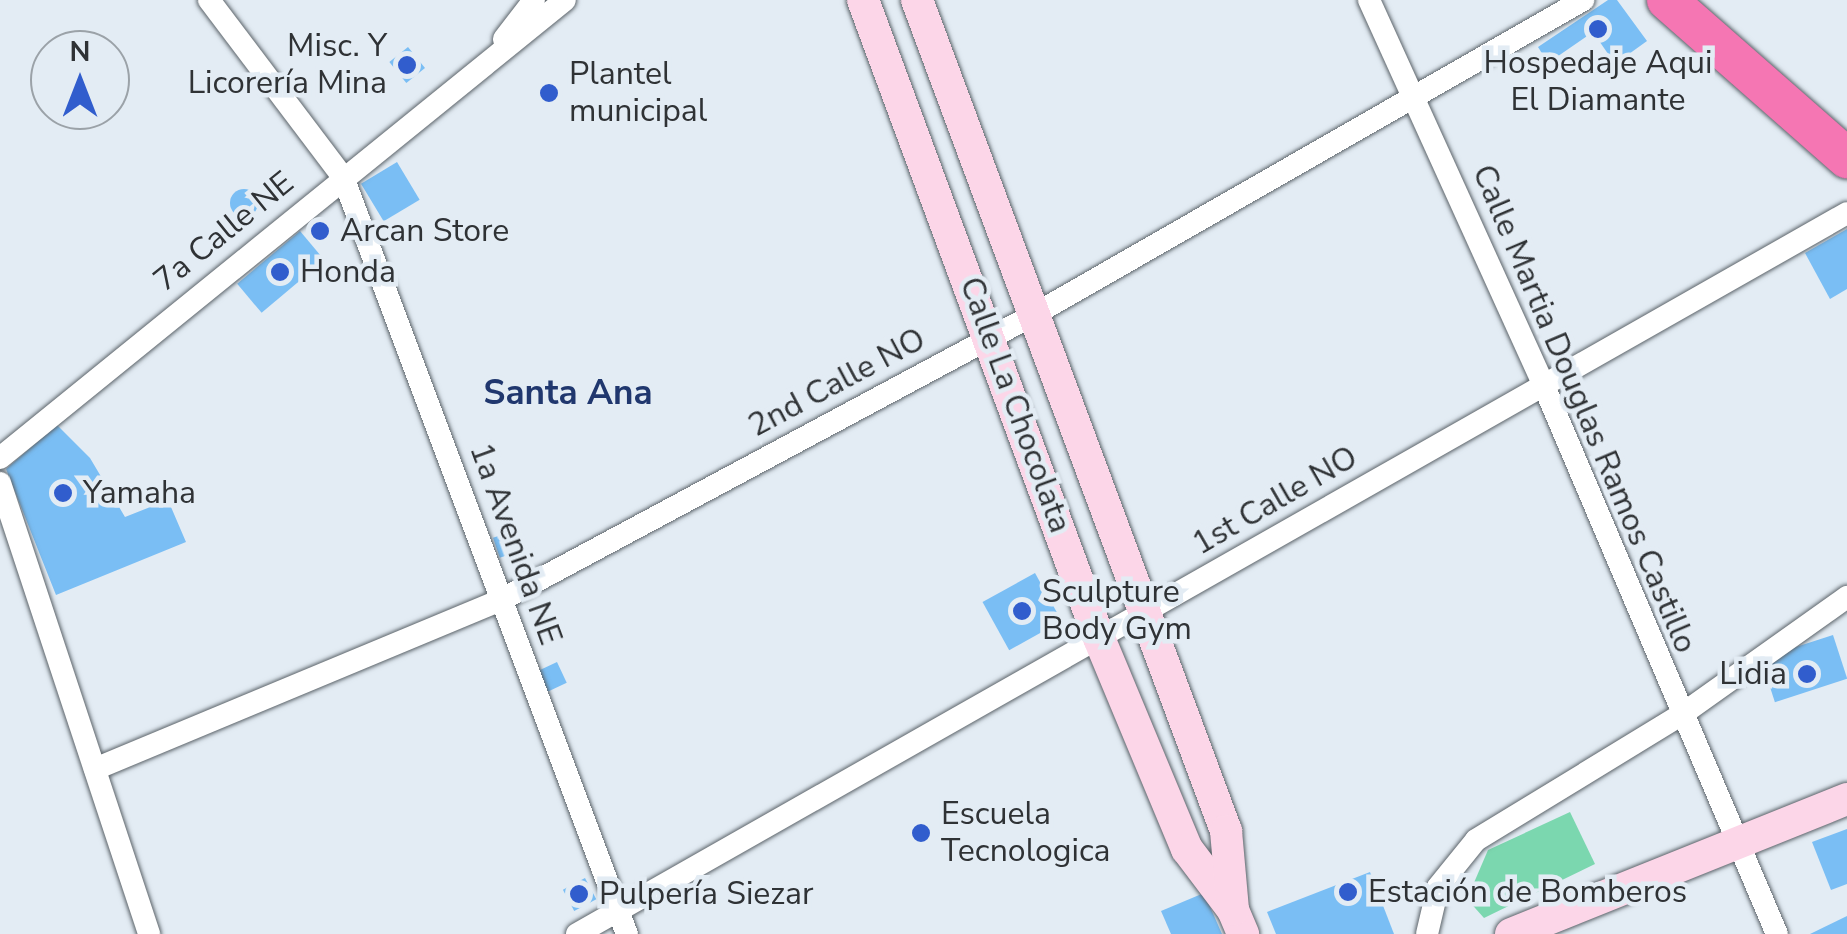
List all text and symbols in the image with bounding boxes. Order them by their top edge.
marker: Hospedaje Aqui El Diamante [1587,18,1609,40]
place label: Misc. Y Licorería Mina [188,28,387,103]
north arrow [30,30,130,130]
text: N [70,33,90,71]
place label: Hospedaje Aqui El Diamante [1484,45,1712,120]
marker: Misc. Y Licorería Mina [396,54,418,76]
place label: Plantel municipal [569,56,707,131]
marker: Plantel municipal [538,82,560,104]
street label: Calle Martia Douglas Ramos Castillo [1464,159,1704,659]
street label: 7a Calle NE [146,164,302,300]
place label: Arcan Store [340,212,509,250]
marker: Arcan Store [309,220,331,242]
place label: Honda [300,253,396,291]
marker: Honda [269,261,291,283]
street label: Calle La Chocolata [951,272,1079,538]
street label: 2nd Calle NO [742,320,932,446]
district label: Santa Ana [483,372,653,414]
street label: 1a Avenida NE [461,438,569,650]
street label: 1st Calle NO [1186,438,1364,564]
place label: Yamaha [83,474,196,512]
marker: Yamaha [52,482,74,504]
place label: Sculpture Body Gym [1042,574,1192,649]
marker: Sculpture Body Gym [1011,600,1033,622]
place label: Lidia [1719,655,1787,693]
marker: Lidia [1796,663,1818,685]
place label: Escuela Tecnologica [941,796,1111,871]
marker: Escuela Tecnologica [910,822,932,844]
place label: Estación de Bomberos [1368,873,1687,911]
place label: Pulpería Siezar [599,875,813,913]
marker: Estación de Bomberos [1337,881,1359,903]
marker: Pulpería Siezar [568,883,590,905]

